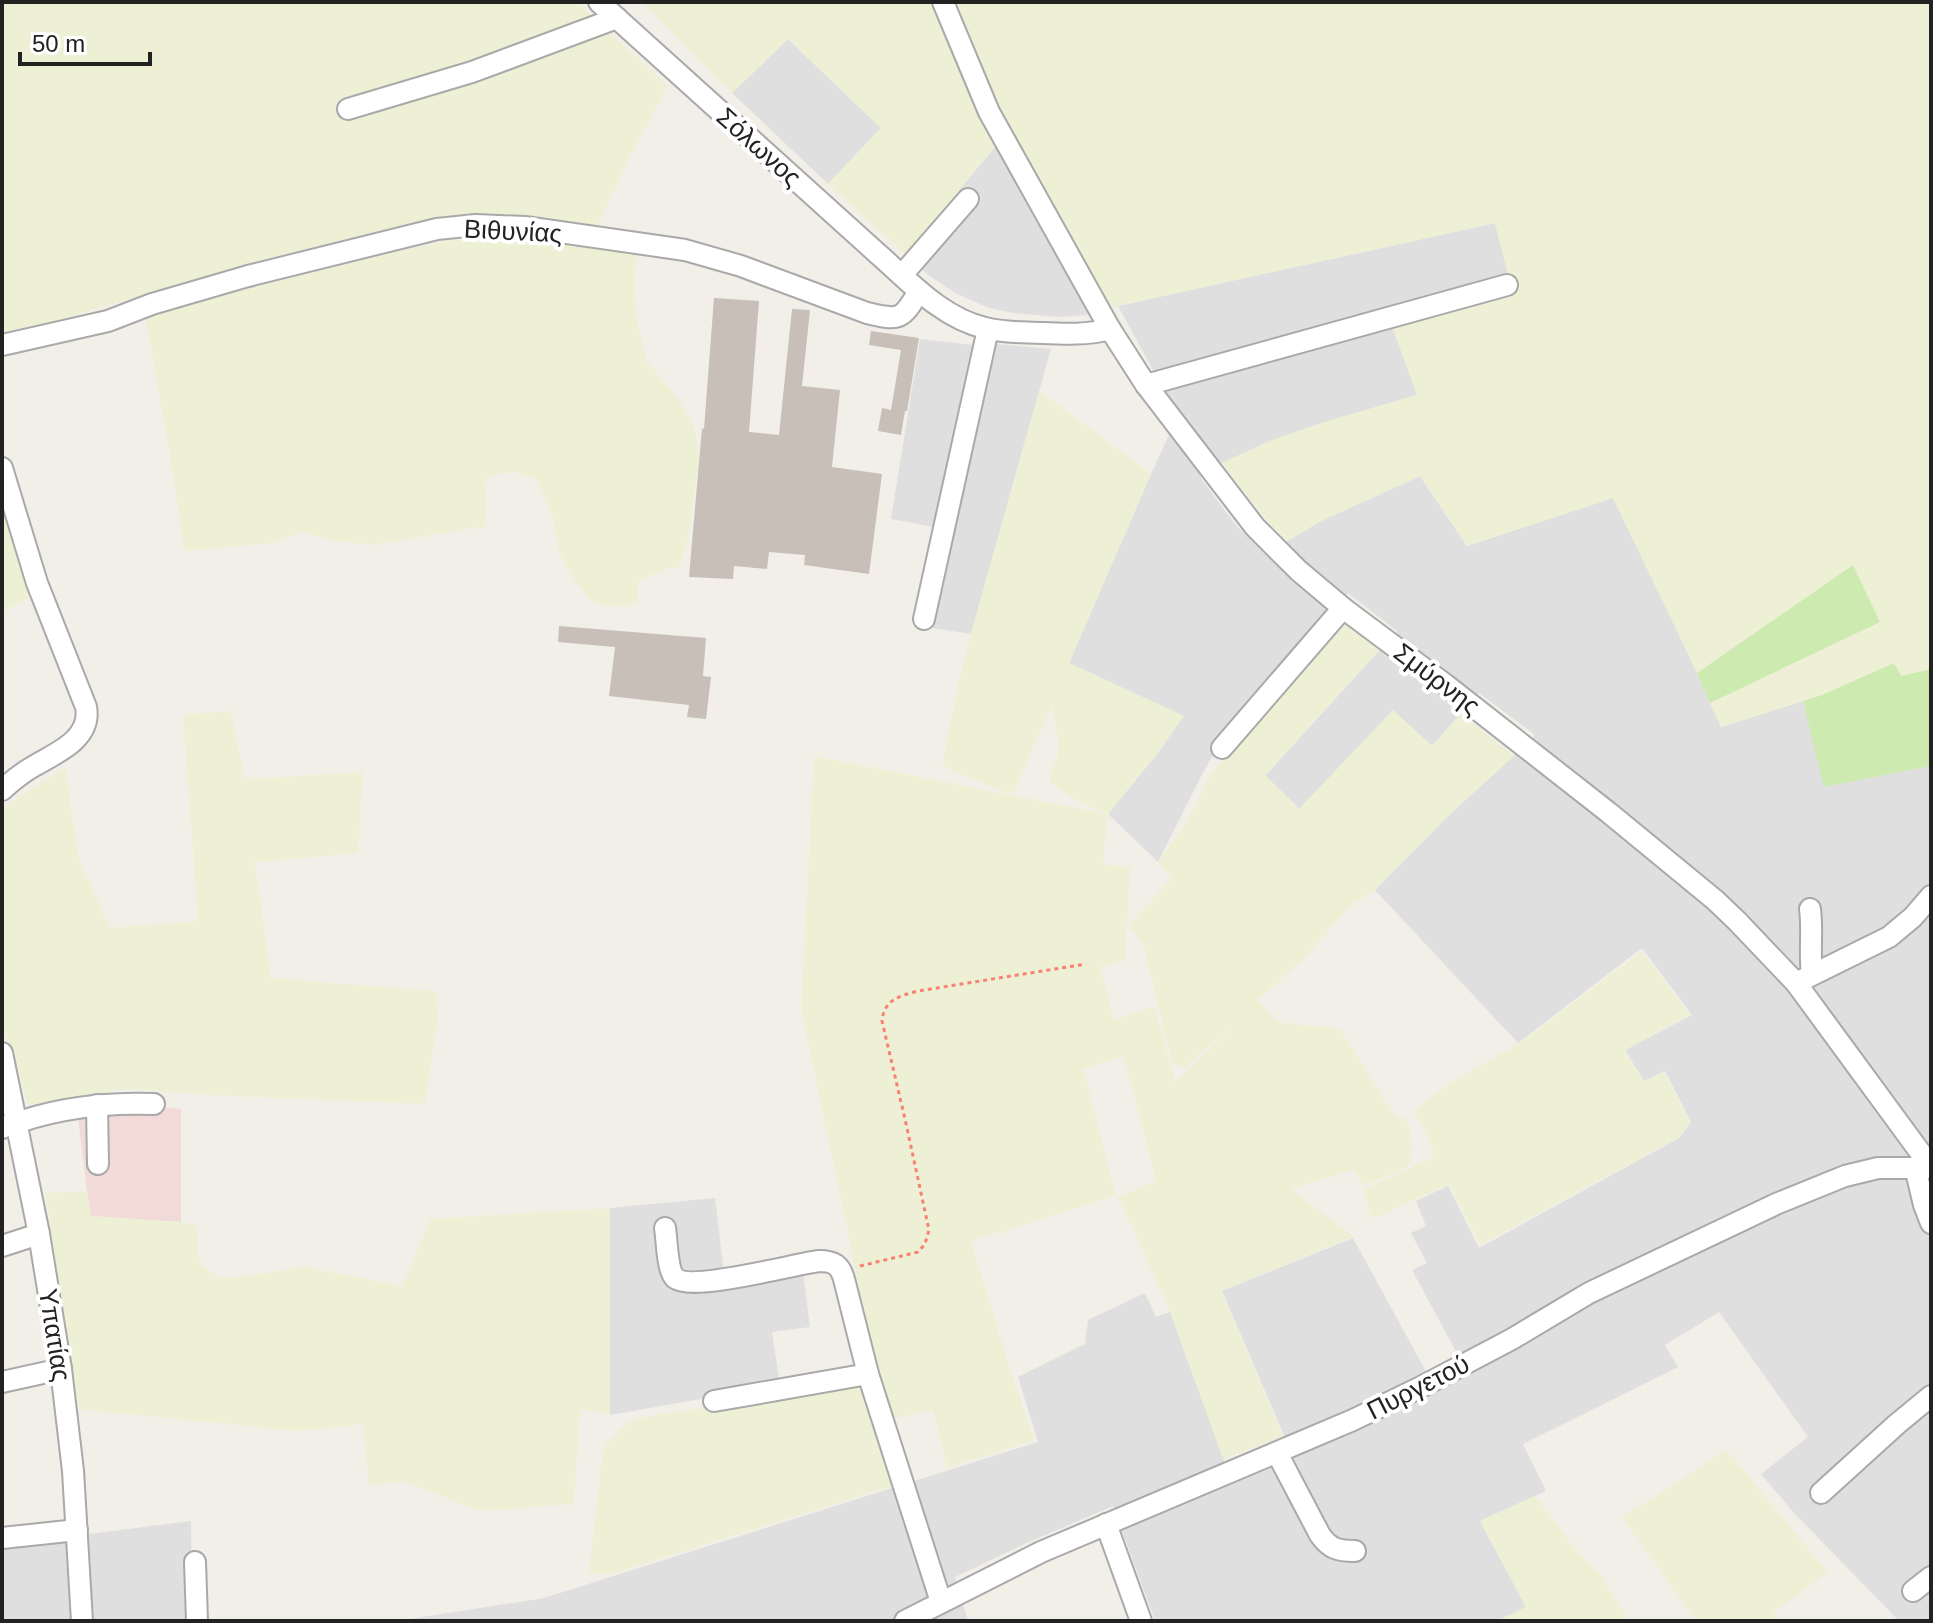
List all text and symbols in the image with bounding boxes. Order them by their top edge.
scale bar [20,16,150,66]
text: 50 m [32,30,85,57]
street label: Σόλωνος [711,101,807,193]
street label: Βιθυνίας [463,213,563,249]
street label: Σμύρνης [1388,637,1486,721]
street label: Υπατίας [33,1286,77,1384]
street label: Πυργετού [1362,1348,1474,1426]

